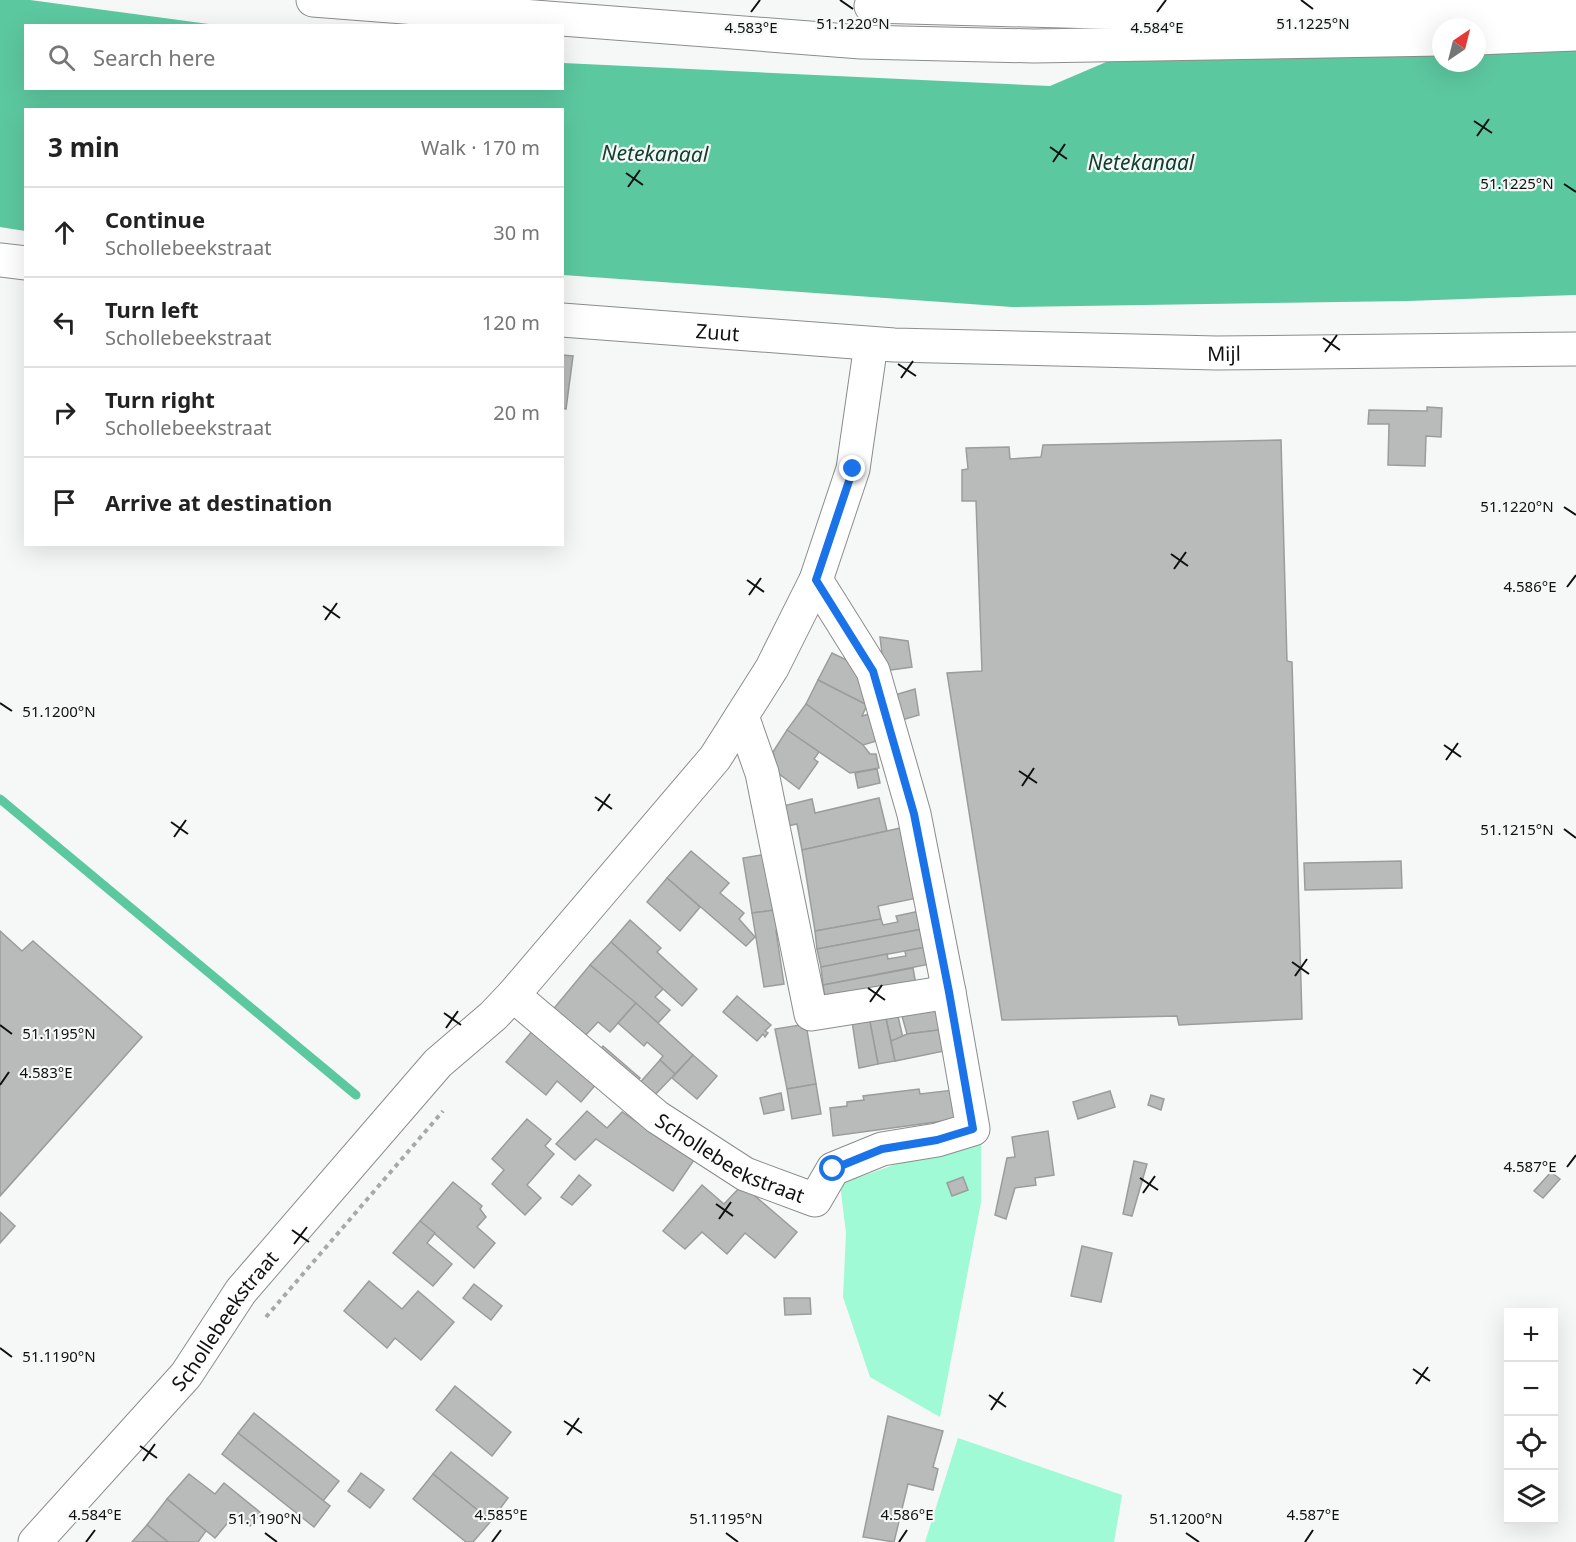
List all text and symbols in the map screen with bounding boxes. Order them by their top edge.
text: 51.1220°N [816,13,890,33]
text: 51.1225°N [1276,13,1350,33]
text: 4.583°E [724,17,778,37]
text: 4.584°E [1130,17,1184,37]
north arrow [1432,18,1486,72]
search box [24,24,564,90]
icon: search [45,41,78,74]
text: Search here [93,42,215,72]
text: 3 min [48,129,120,165]
text: Walk · 170 m [421,134,540,161]
water label: Netekanaal [601,138,709,168]
water label: Netekanaal [1088,148,1195,176]
text: 51.1225°N [1480,173,1554,193]
text: Continue [105,204,205,234]
icon: ahead [48,216,81,249]
text: 30 m [493,219,540,246]
text: Schollebeekstraat [105,234,272,261]
text: Turn left [105,294,199,324]
icon: left [48,306,81,339]
text: 120 m [482,309,540,336]
street label: Zuut [695,317,740,347]
text: Schollebeekstraat [105,324,272,351]
street label: Mijl [1207,339,1241,367]
text: Turn right [105,384,215,414]
icon: right [48,396,81,429]
text: 20 m [493,399,540,426]
text: Schollebeekstraat [105,414,272,441]
route end [839,455,865,481]
icon: arrive [48,486,81,519]
text: Arrive at destination [105,487,332,517]
text: 51.1220°N [1480,496,1554,516]
text: 4.586°E [1503,576,1557,596]
text: 51.1200°N [22,701,96,721]
text: 51.1215°N [1480,819,1554,839]
text: 51.1195°N [22,1023,96,1043]
text: 4.583°E [19,1062,73,1082]
street label: Schollebeekstraat [650,1106,809,1209]
route start [819,1155,845,1181]
text: 4.587°E [1503,1156,1557,1176]
street label: Schollebeekstraat [165,1245,284,1396]
map controls [1504,1308,1558,1524]
button: + [1504,1308,1558,1362]
text: 51.1190°N [22,1346,96,1366]
button: − [1504,1362,1558,1416]
button: locate [1504,1416,1558,1470]
button: layers [1504,1470,1558,1524]
text: 4.584°E [68,1504,122,1524]
text: 4.585°E [474,1504,528,1524]
text: 4.586°E [880,1504,934,1524]
text: 4.587°E [1286,1504,1340,1524]
text: 51.1190°N [228,1508,302,1528]
text: 51.1195°N [689,1508,763,1528]
text: 51.1200°N [1149,1508,1223,1528]

